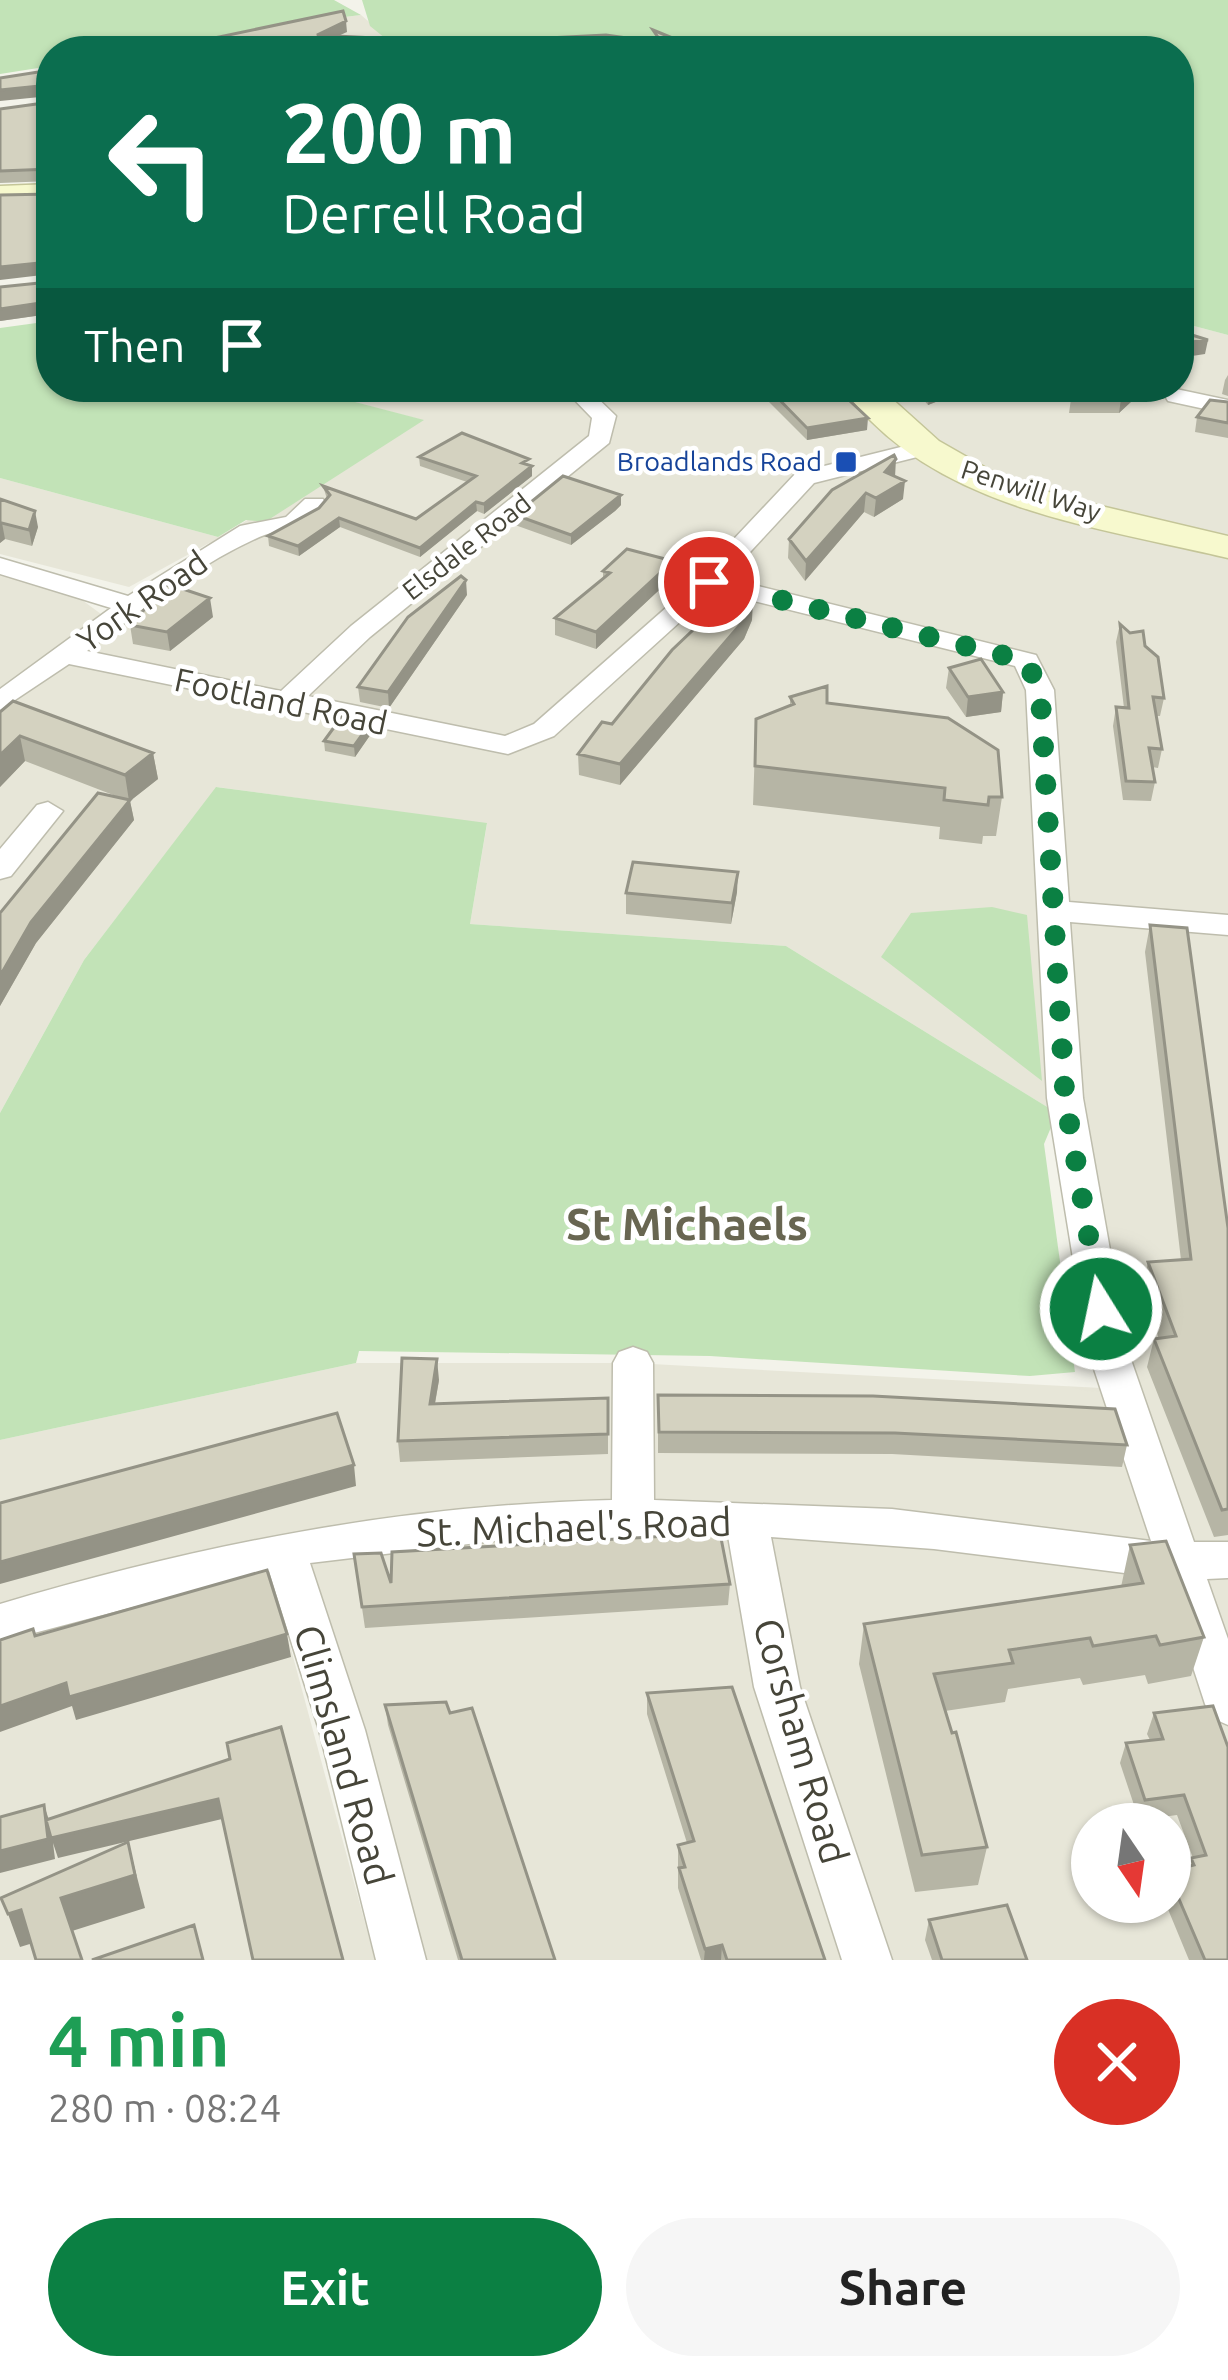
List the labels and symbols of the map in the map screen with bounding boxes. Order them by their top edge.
place label: Broadlands Road [617,446,822,476]
marker: Broadlands Road [833,449,859,475]
street label: Penwill Way [958,453,1105,527]
street label: Elsdale Road [396,487,536,605]
pin [658,531,760,633]
street label: York Road [70,542,214,659]
street label: Footland Road [171,660,391,741]
district label: St Michaels [566,1198,808,1249]
position arrow [1038,1246,1164,1372]
street label: St. Michael's Road [416,1500,732,1553]
street label: Corsham Road [746,1613,857,1868]
street label: Climsland Road [287,1620,402,1890]
north arrow [1071,1803,1191,1923]

